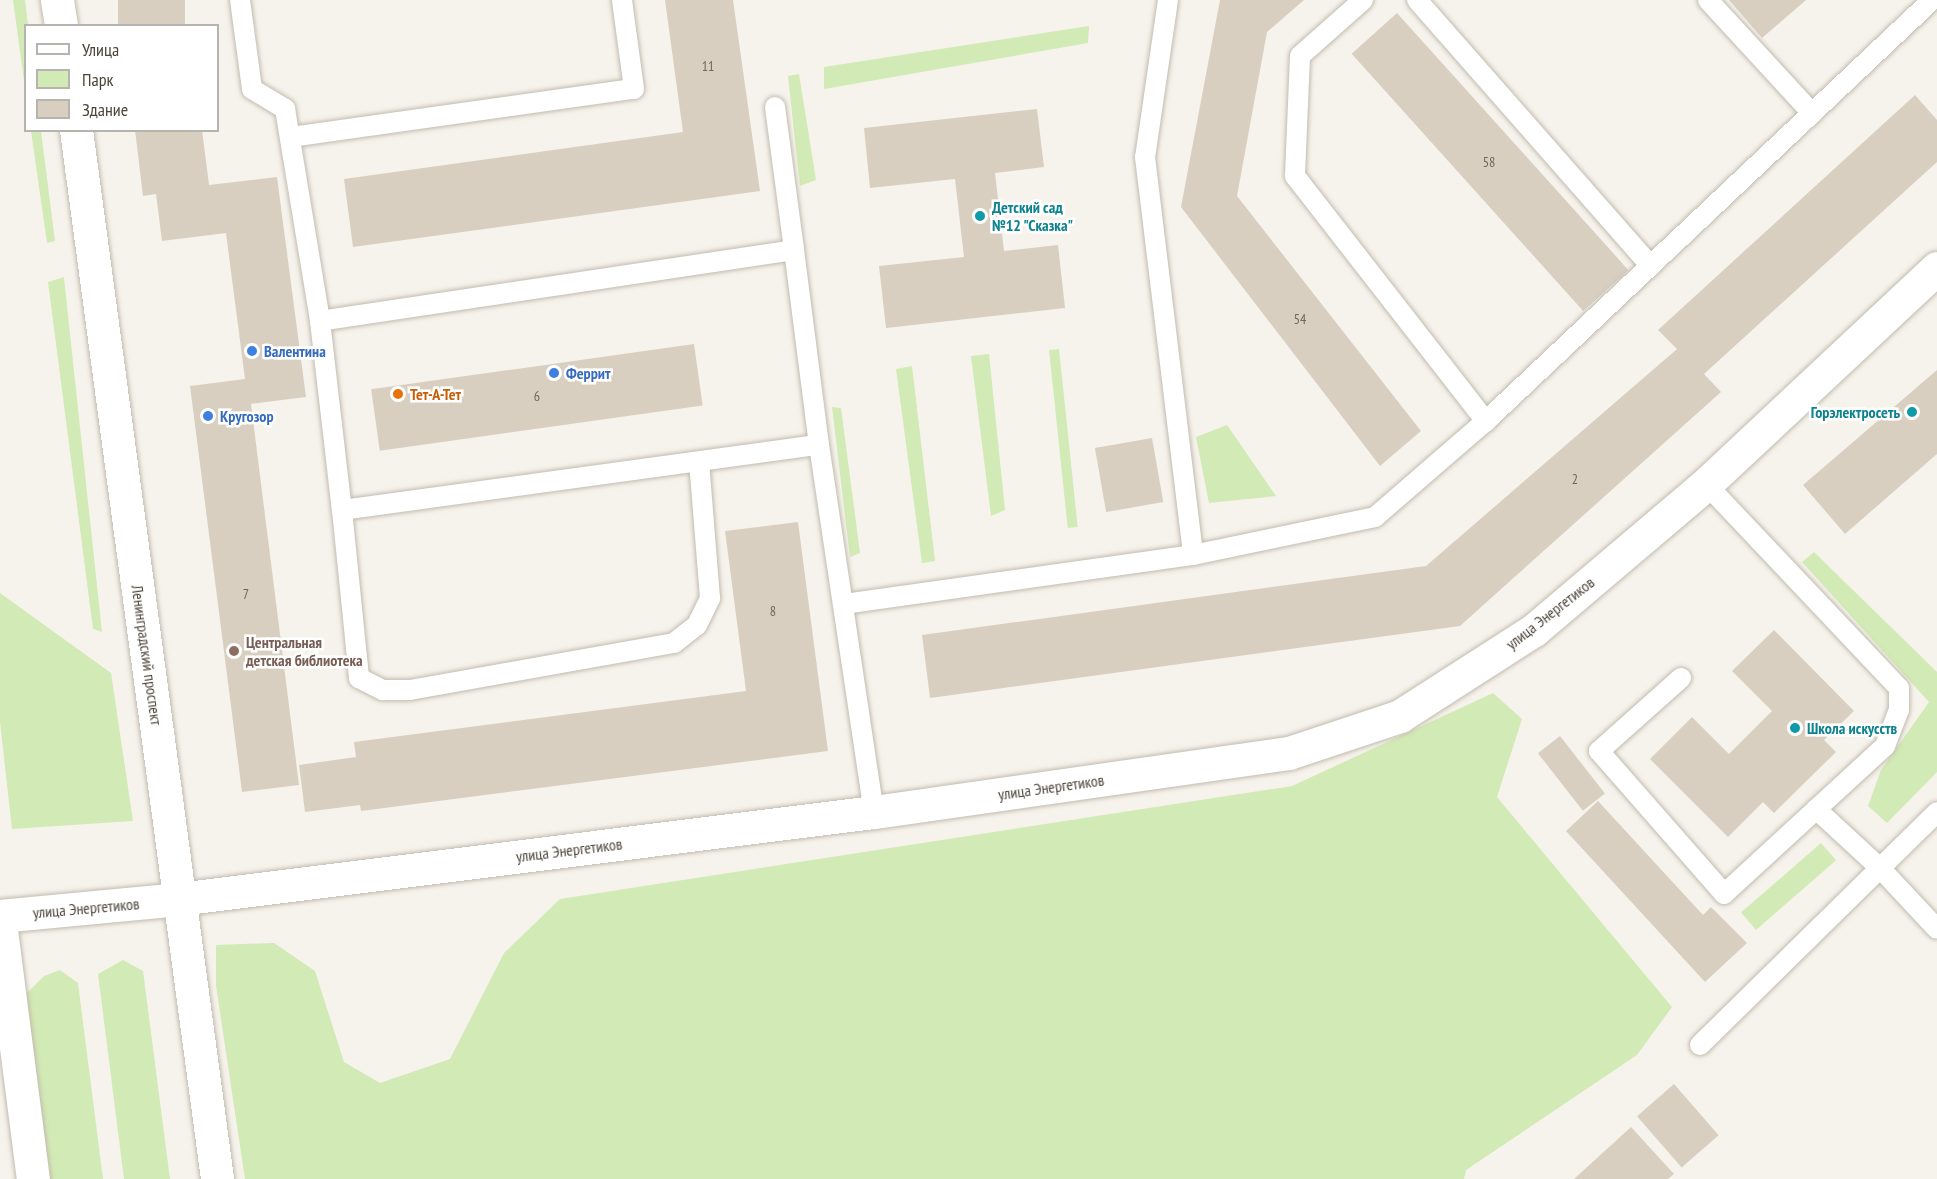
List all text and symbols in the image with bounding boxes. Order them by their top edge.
legend [24,24,219,132]
text: Улица [82,38,119,61]
house number: 11 [702,58,714,74]
text: Парк [82,68,113,91]
text: Здание [82,98,128,121]
house number: 58 [1483,154,1495,170]
place label: Детский сад №12 "Сказка" [992,197,1074,235]
marker: Детский сад №12 "Сказка" [973,209,987,223]
house number: 54 [1294,311,1306,327]
place label: Валентина [264,341,326,361]
marker: Валентина [245,344,259,358]
place label: Феррит [566,363,611,383]
marker: Феррит [547,366,561,380]
place label: Тет-А-Тет [410,384,461,404]
marker: Тет-А-Тет [391,387,405,401]
house number: 6 [534,388,540,404]
place label: Горэлектросеть [1811,402,1900,422]
marker: Горэлектросеть [1905,405,1919,419]
place label: Кругозор [220,406,274,426]
marker: Кругозор [201,409,215,423]
house number: 2 [1572,471,1578,487]
street label: улица Энергетиков [1502,573,1598,653]
street label: Ленинградский проспект [128,584,166,726]
house number: 7 [243,586,249,602]
house number: 8 [770,603,776,619]
place label: Центральная детская библиотека [246,632,363,670]
marker: Центральная детская библиотека [227,644,241,658]
place label: Школа искусств [1807,718,1897,738]
marker: Школа искусств [1788,721,1802,735]
street label: улица Энергетиков [997,770,1105,804]
street label: улица Энергетиков [515,834,623,866]
street label: улица Энергетиков [32,894,140,922]

